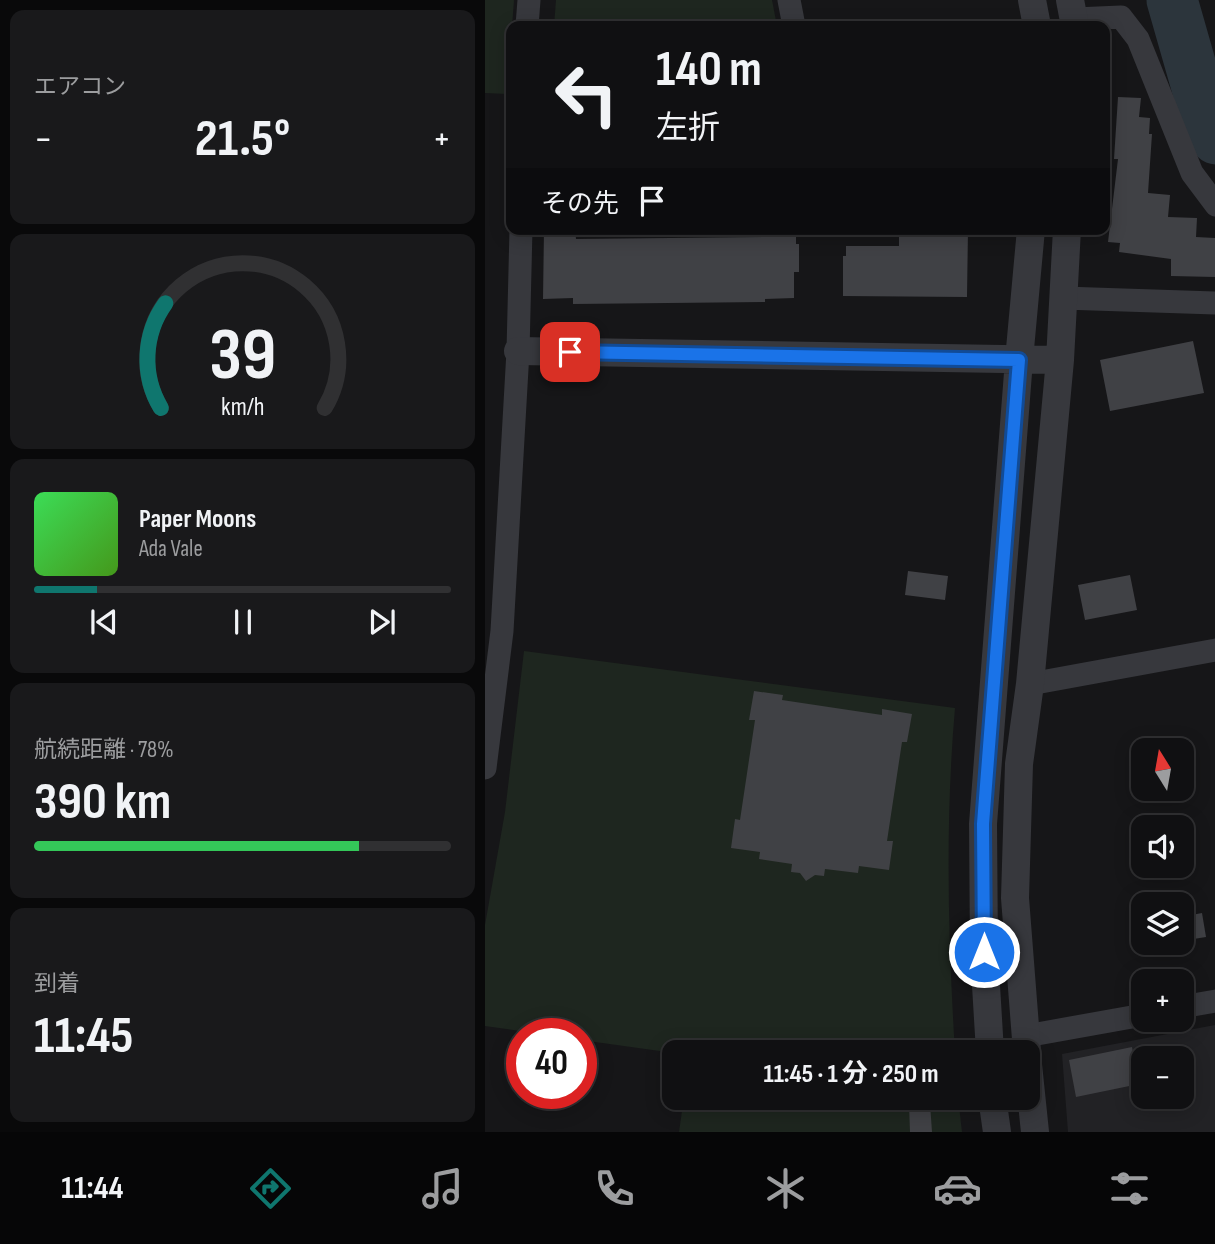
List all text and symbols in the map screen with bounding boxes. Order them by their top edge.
text: 140 m [656,41,762,100]
icon: left [541,49,632,140]
text: エアコン [34,73,126,101]
text: 21.5° [195,108,290,171]
text: 左折 [656,109,720,148]
text: − [34,117,53,162]
text: + [432,117,451,162]
icon: arrive [633,182,671,220]
text: その先 [541,189,619,220]
text: 39 [209,312,276,400]
pin [540,322,600,382]
icon: arrive [551,333,589,371]
text: km/h [221,391,264,422]
text: Paper Moons [139,504,256,535]
text: Ada Vale [139,535,203,563]
icon: previous [85,603,123,641]
icon: pause [224,603,262,641]
icon: next [363,603,401,641]
text: 航続距離 · 78% [34,736,174,764]
north arrow [1131,738,1194,802]
map controls [1131,738,1194,1109]
text: 390 km [34,771,171,834]
button: sound [1131,815,1194,878]
button: layers [1131,892,1194,955]
position arrow [947,915,1021,989]
button: + [1131,969,1194,1032]
text: 到着 [34,970,80,998]
text: 11:45 [34,1005,133,1068]
speed limit sign: 40 [506,1018,597,1109]
button: − [1131,1046,1194,1109]
text: 11:45 · 1 分 · 250 m [763,1059,939,1090]
icon: directions [246,1164,295,1213]
icon: music [418,1164,467,1213]
icon: phone [590,1164,639,1213]
icon: climate [761,1164,810,1213]
icon: car [933,1164,982,1213]
icon: filters [1105,1164,1154,1213]
text: 11:44 [61,1169,123,1208]

